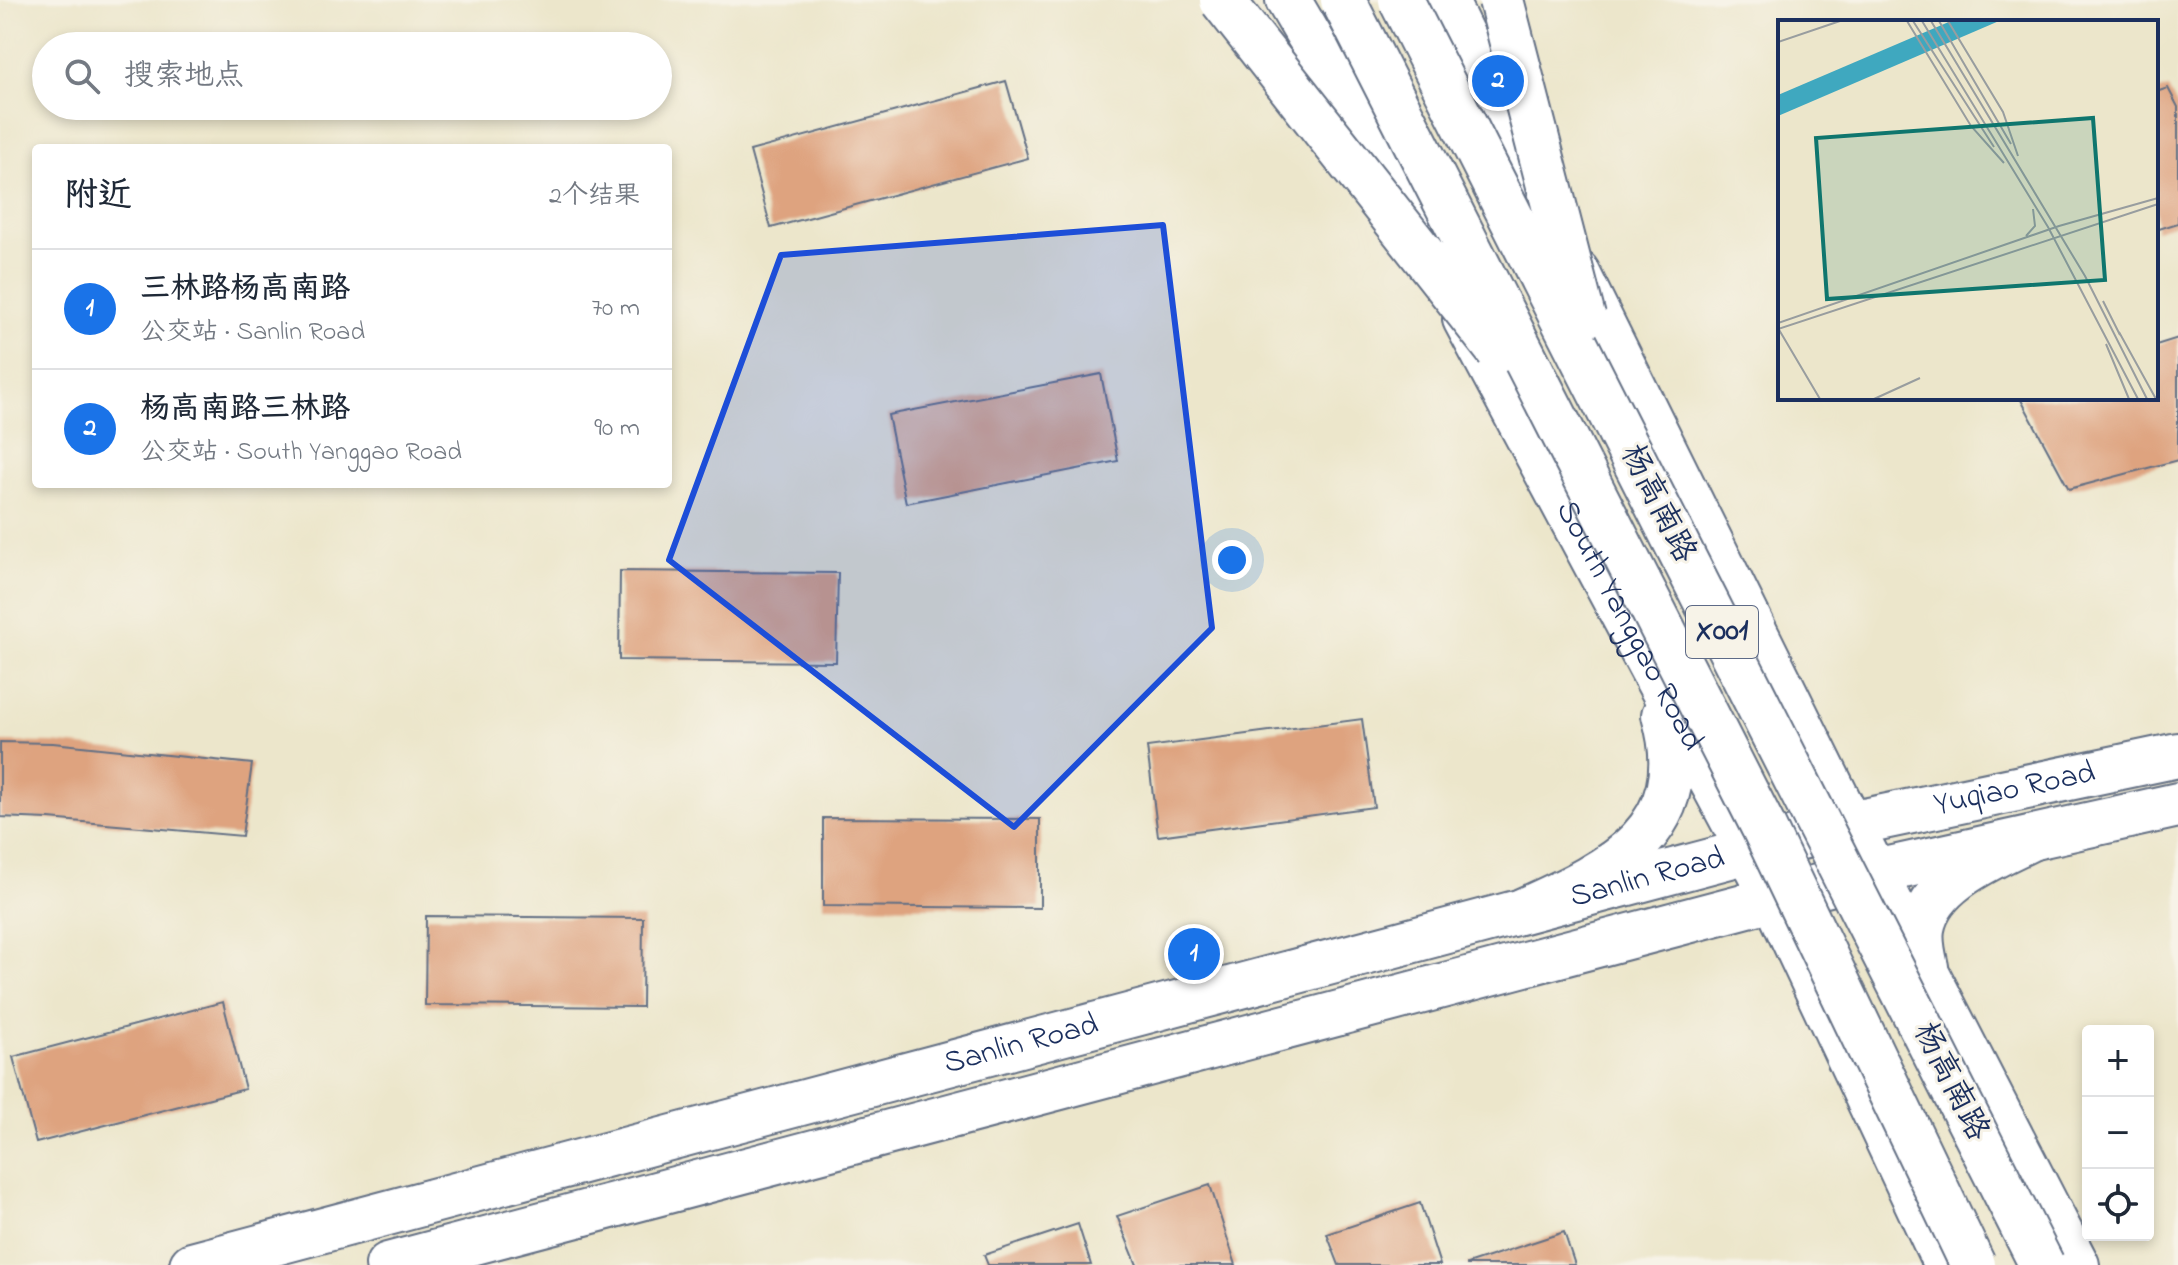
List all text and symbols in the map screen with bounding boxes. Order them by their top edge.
inset map [1778,20,2158,400]
search box [32,32,672,120]
pin: 2 [1472,51,1524,111]
icon: search [60,54,104,98]
text: 搜索地点 [124,55,244,99]
text: 附近 [64,172,132,222]
text: 2个结果 [549,178,640,216]
text: 三林路杨高南路 [140,268,350,312]
text: 1 [86,290,94,328]
text: 70 m [591,290,640,328]
text: 公交站 · Sanlin Road [140,314,365,352]
text: 杨高南路三林路 [140,388,350,432]
text: 2 [84,410,96,448]
text: 90 m [594,410,640,448]
text: 公交站 · South Yanggao Road [140,434,462,472]
street label: 杨高南路 [1607,436,1707,572]
street label: South Yanggao Road [1543,493,1715,760]
your location [1212,540,1252,580]
road number: X001 [1686,606,1758,658]
street label: Yuqiao Road [1930,750,2100,829]
street label: Sanlin Road [1565,835,1730,921]
pin: 1 [1168,924,1220,984]
street label: Sanlin Road [939,1001,1104,1087]
street label: 杨高南路 [1900,1014,2000,1150]
map controls [2082,1025,2154,1241]
button: + [2082,1025,2154,1097]
button: − [2082,1097,2154,1169]
button: locate [2082,1169,2154,1241]

